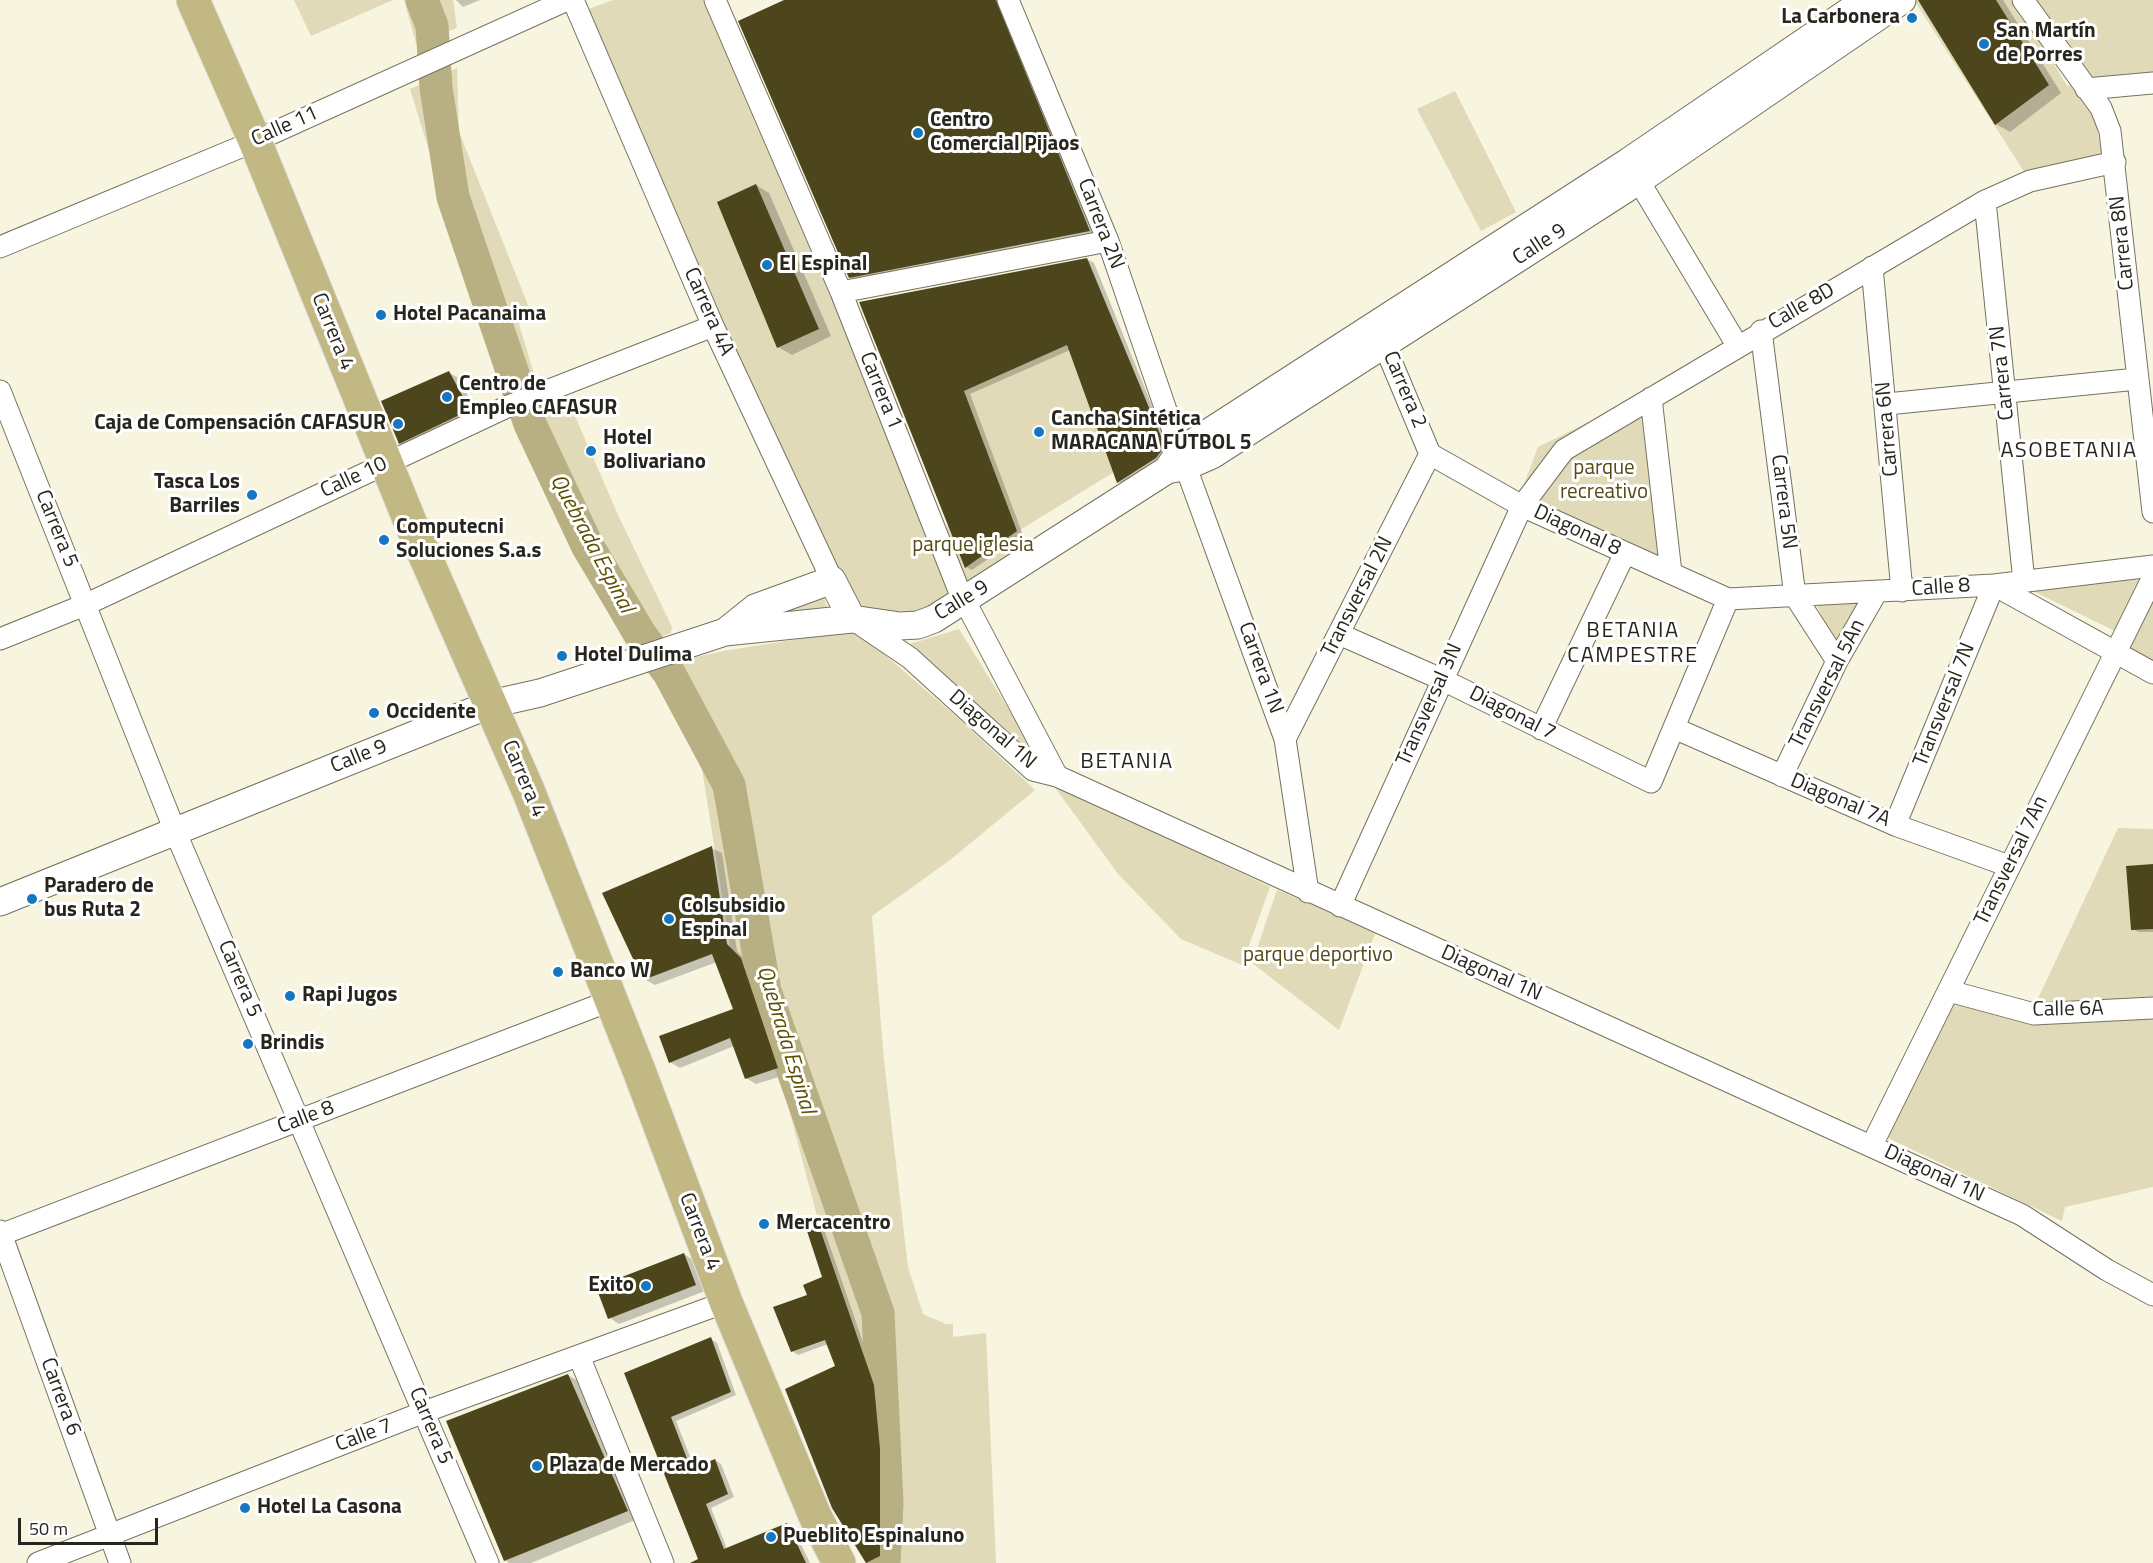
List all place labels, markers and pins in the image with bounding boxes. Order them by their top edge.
place label: La Carbonera [1781,5,1900,31]
marker: La Carbonera [1905,11,1919,25]
place label: San Martín de Porres [1996,19,2096,69]
marker: San Martín de Porres [1977,37,1991,51]
place label: Centro Comercial Pijaos [930,108,1079,158]
marker: Centro Comercial Pijaos [911,126,925,140]
place label: El Espinal [779,252,867,278]
marker: El Espinal [760,258,774,272]
place label: Hotel Pacanaima [393,302,546,328]
marker: Hotel Pacanaima [374,308,388,322]
place label: Centro de Empleo CAFASUR [459,372,617,422]
marker: Centro de Empleo CAFASUR [440,390,454,404]
place label: Cancha Sintética MARACANA FÚTBOL 5 [1051,407,1252,457]
place label: Caja de Compensación CAFASUR [94,411,386,437]
marker: Caja de Compensación CAFASUR [391,417,405,431]
marker: Cancha Sintética MARACANA FÚTBOL 5 [1032,425,1046,439]
place label: Hotel Bolivariano [603,426,706,476]
marker: Hotel Bolivariano [584,444,598,458]
place label: Tasca Los Barriles [154,470,240,520]
marker: Tasca Los Barriles [245,488,259,502]
place label: Computecni Soluciones S.a.s [396,515,542,565]
marker: Computecni Soluciones S.a.s [377,533,391,547]
place label: Hotel Dulima [574,643,692,669]
marker: Hotel Dulima [555,649,569,663]
place label: Occidente [386,700,476,726]
marker: Occidente [367,706,381,720]
place label: Paradero de bus Ruta 2 [44,874,154,924]
marker: Paradero de bus Ruta 2 [25,892,39,906]
place label: Colsubsidio Espinal [681,894,785,944]
marker: Colsubsidio Espinal [662,912,676,926]
place label: Banco W [570,959,650,985]
marker: Banco W [551,965,565,979]
place label: Rapi Jugos [302,983,397,1009]
marker: Rapi Jugos [283,989,297,1003]
place label: Brindis [260,1031,324,1057]
marker: Brindis [241,1037,255,1051]
place label: Mercacentro [776,1211,891,1237]
marker: Mercacentro [757,1217,771,1231]
place label: Exito [588,1273,634,1299]
marker: Exito [639,1279,653,1293]
place label: Plaza de Mercado [549,1453,709,1479]
marker: Plaza de Mercado [530,1459,544,1473]
place label: Hotel La Casona [257,1495,402,1521]
marker: Hotel La Casona [238,1501,252,1515]
place label: Pueblito Espinaluno [783,1524,964,1550]
marker: Pueblito Espinaluno [764,1530,778,1544]

